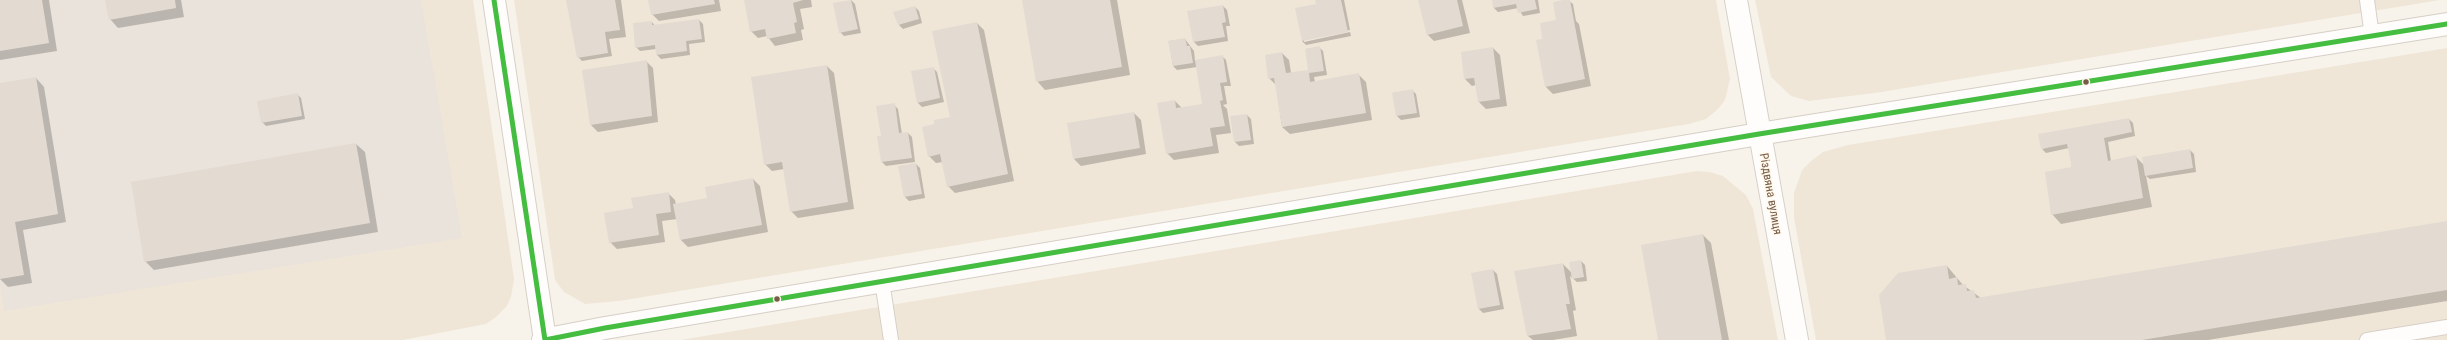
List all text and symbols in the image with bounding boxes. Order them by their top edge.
unlabelled marker [2081,77,2091,87]
street label: Різдвяна вулиця [1756,152,1784,236]
unlabelled marker [772,294,782,304]

